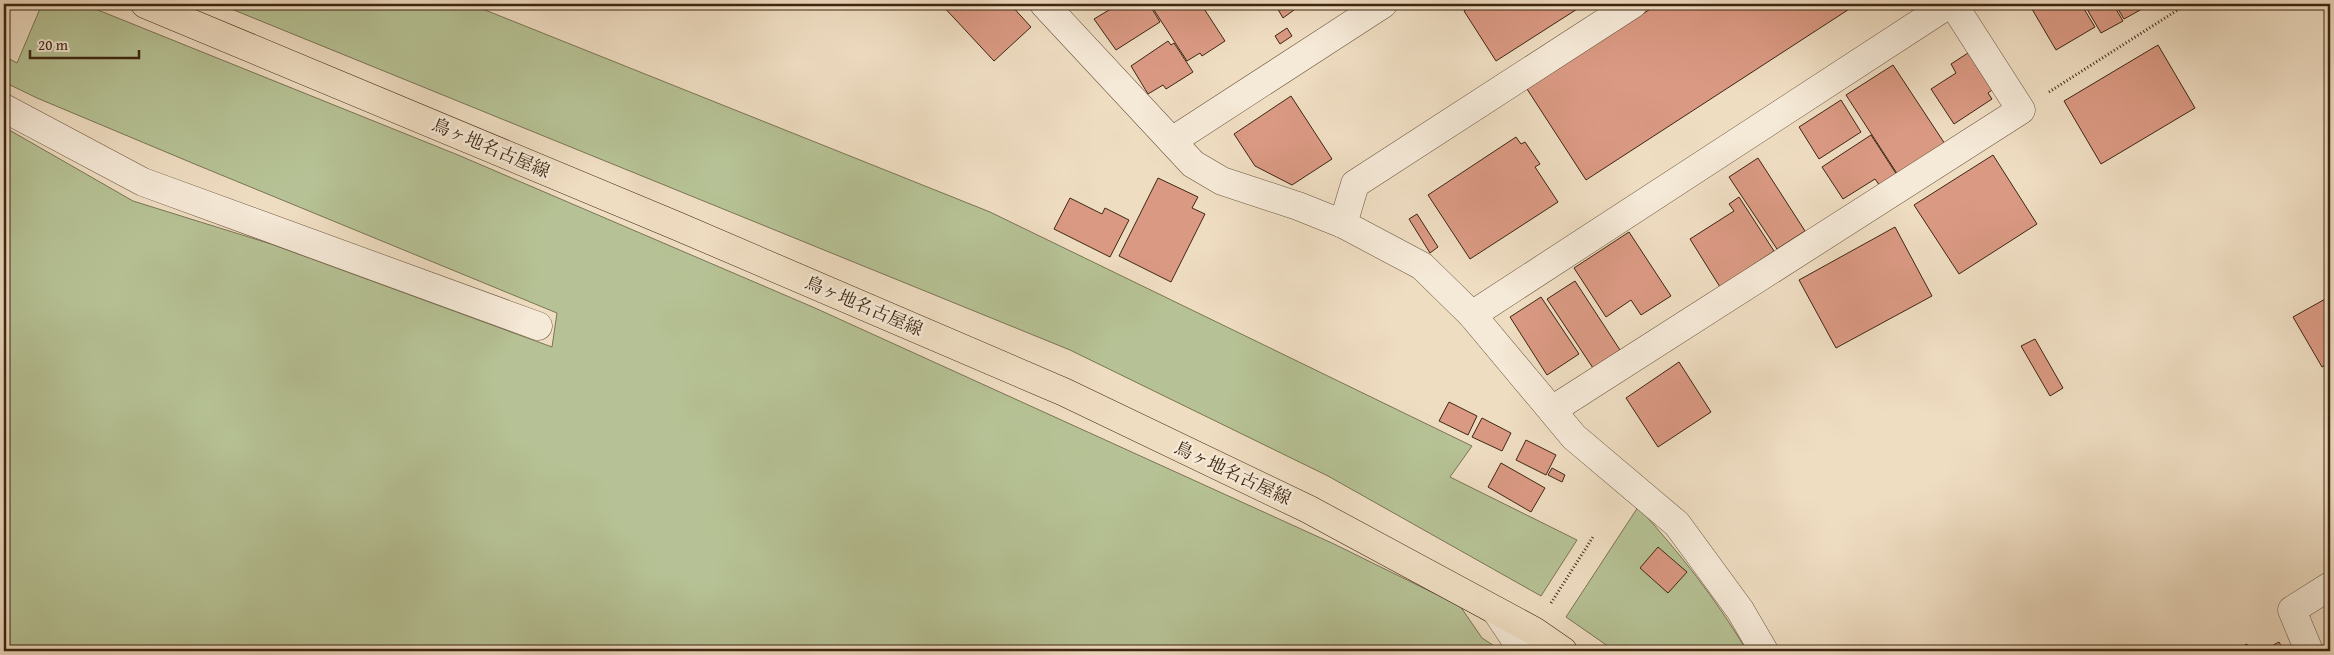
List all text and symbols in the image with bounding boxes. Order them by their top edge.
scale bar [30,28,139,60]
text: 20 m [38,34,69,55]
street label: 鳥ヶ地名古屋線 [428,110,554,185]
street label: 鳥ヶ地名古屋線 [801,268,927,343]
street label: 鳥ヶ地名古屋線 [1170,434,1296,511]

